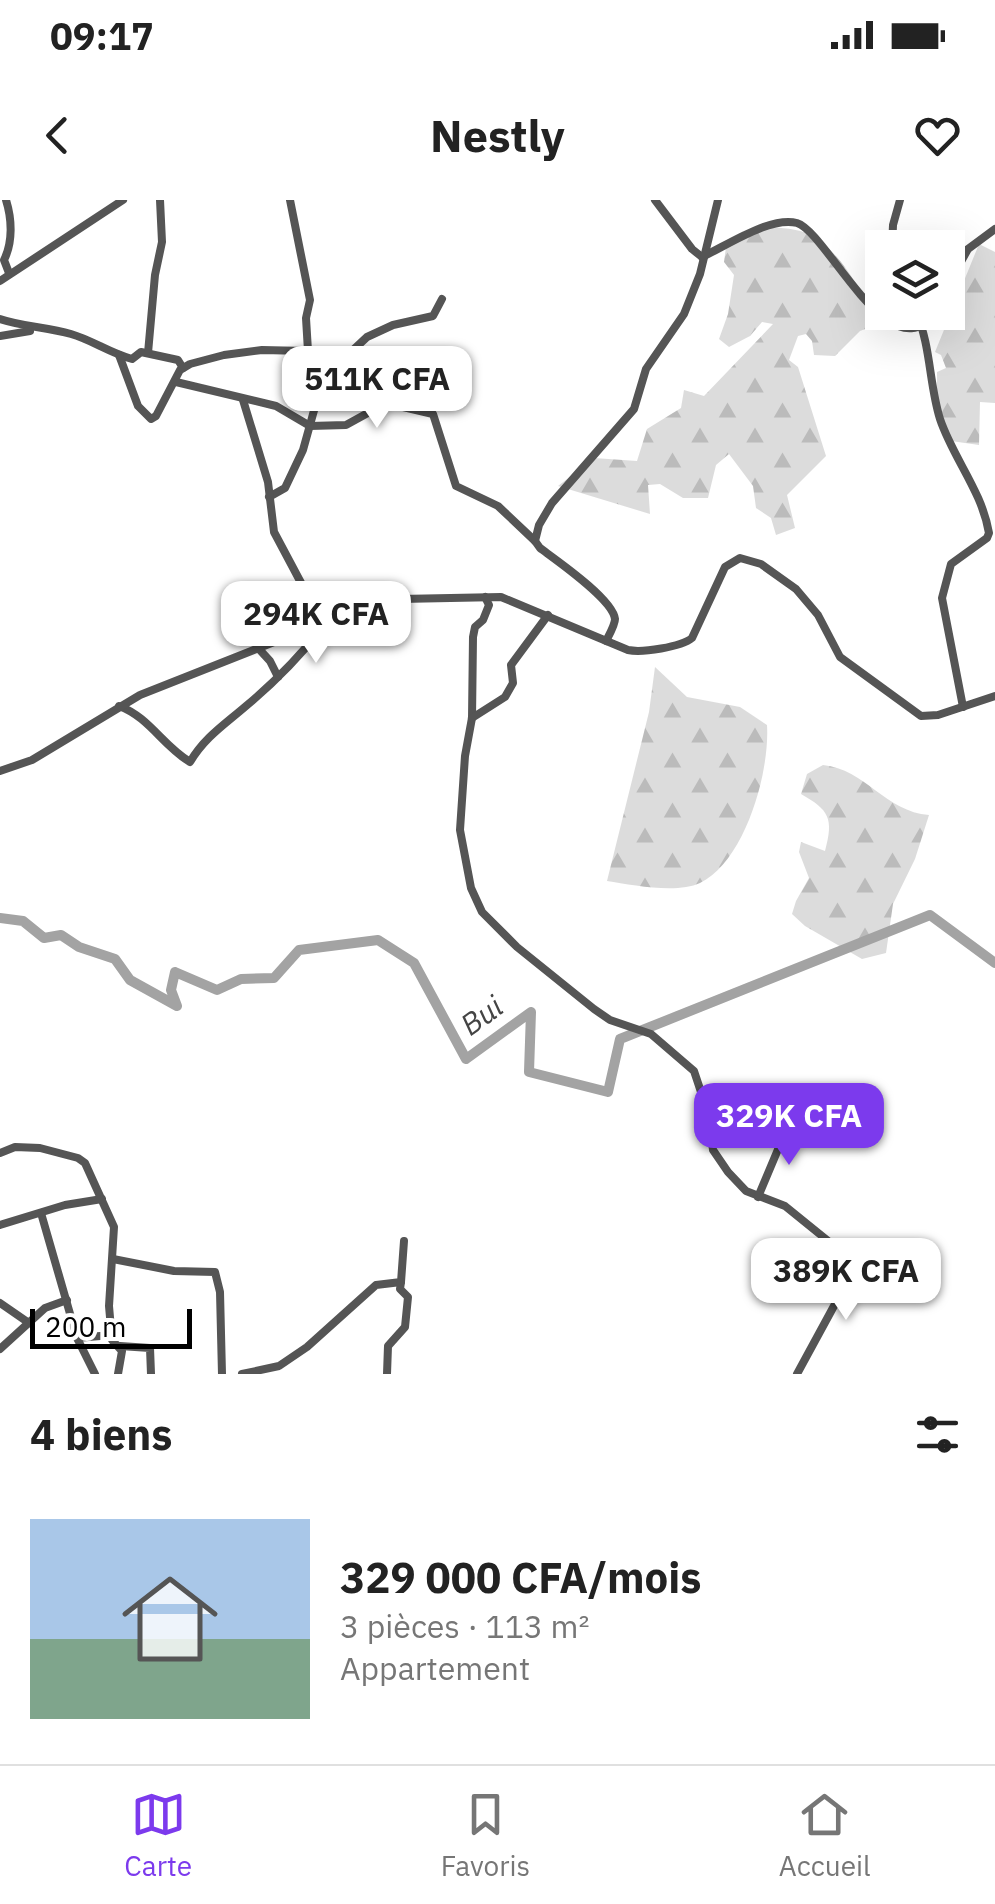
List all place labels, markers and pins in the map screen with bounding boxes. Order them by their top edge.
pin: 511K CFA [274,346,480,431]
pin: 294K CFA [213,581,419,666]
pin: 329K CFA [686,1083,892,1168]
pin: 389K CFA [743,1238,949,1323]

